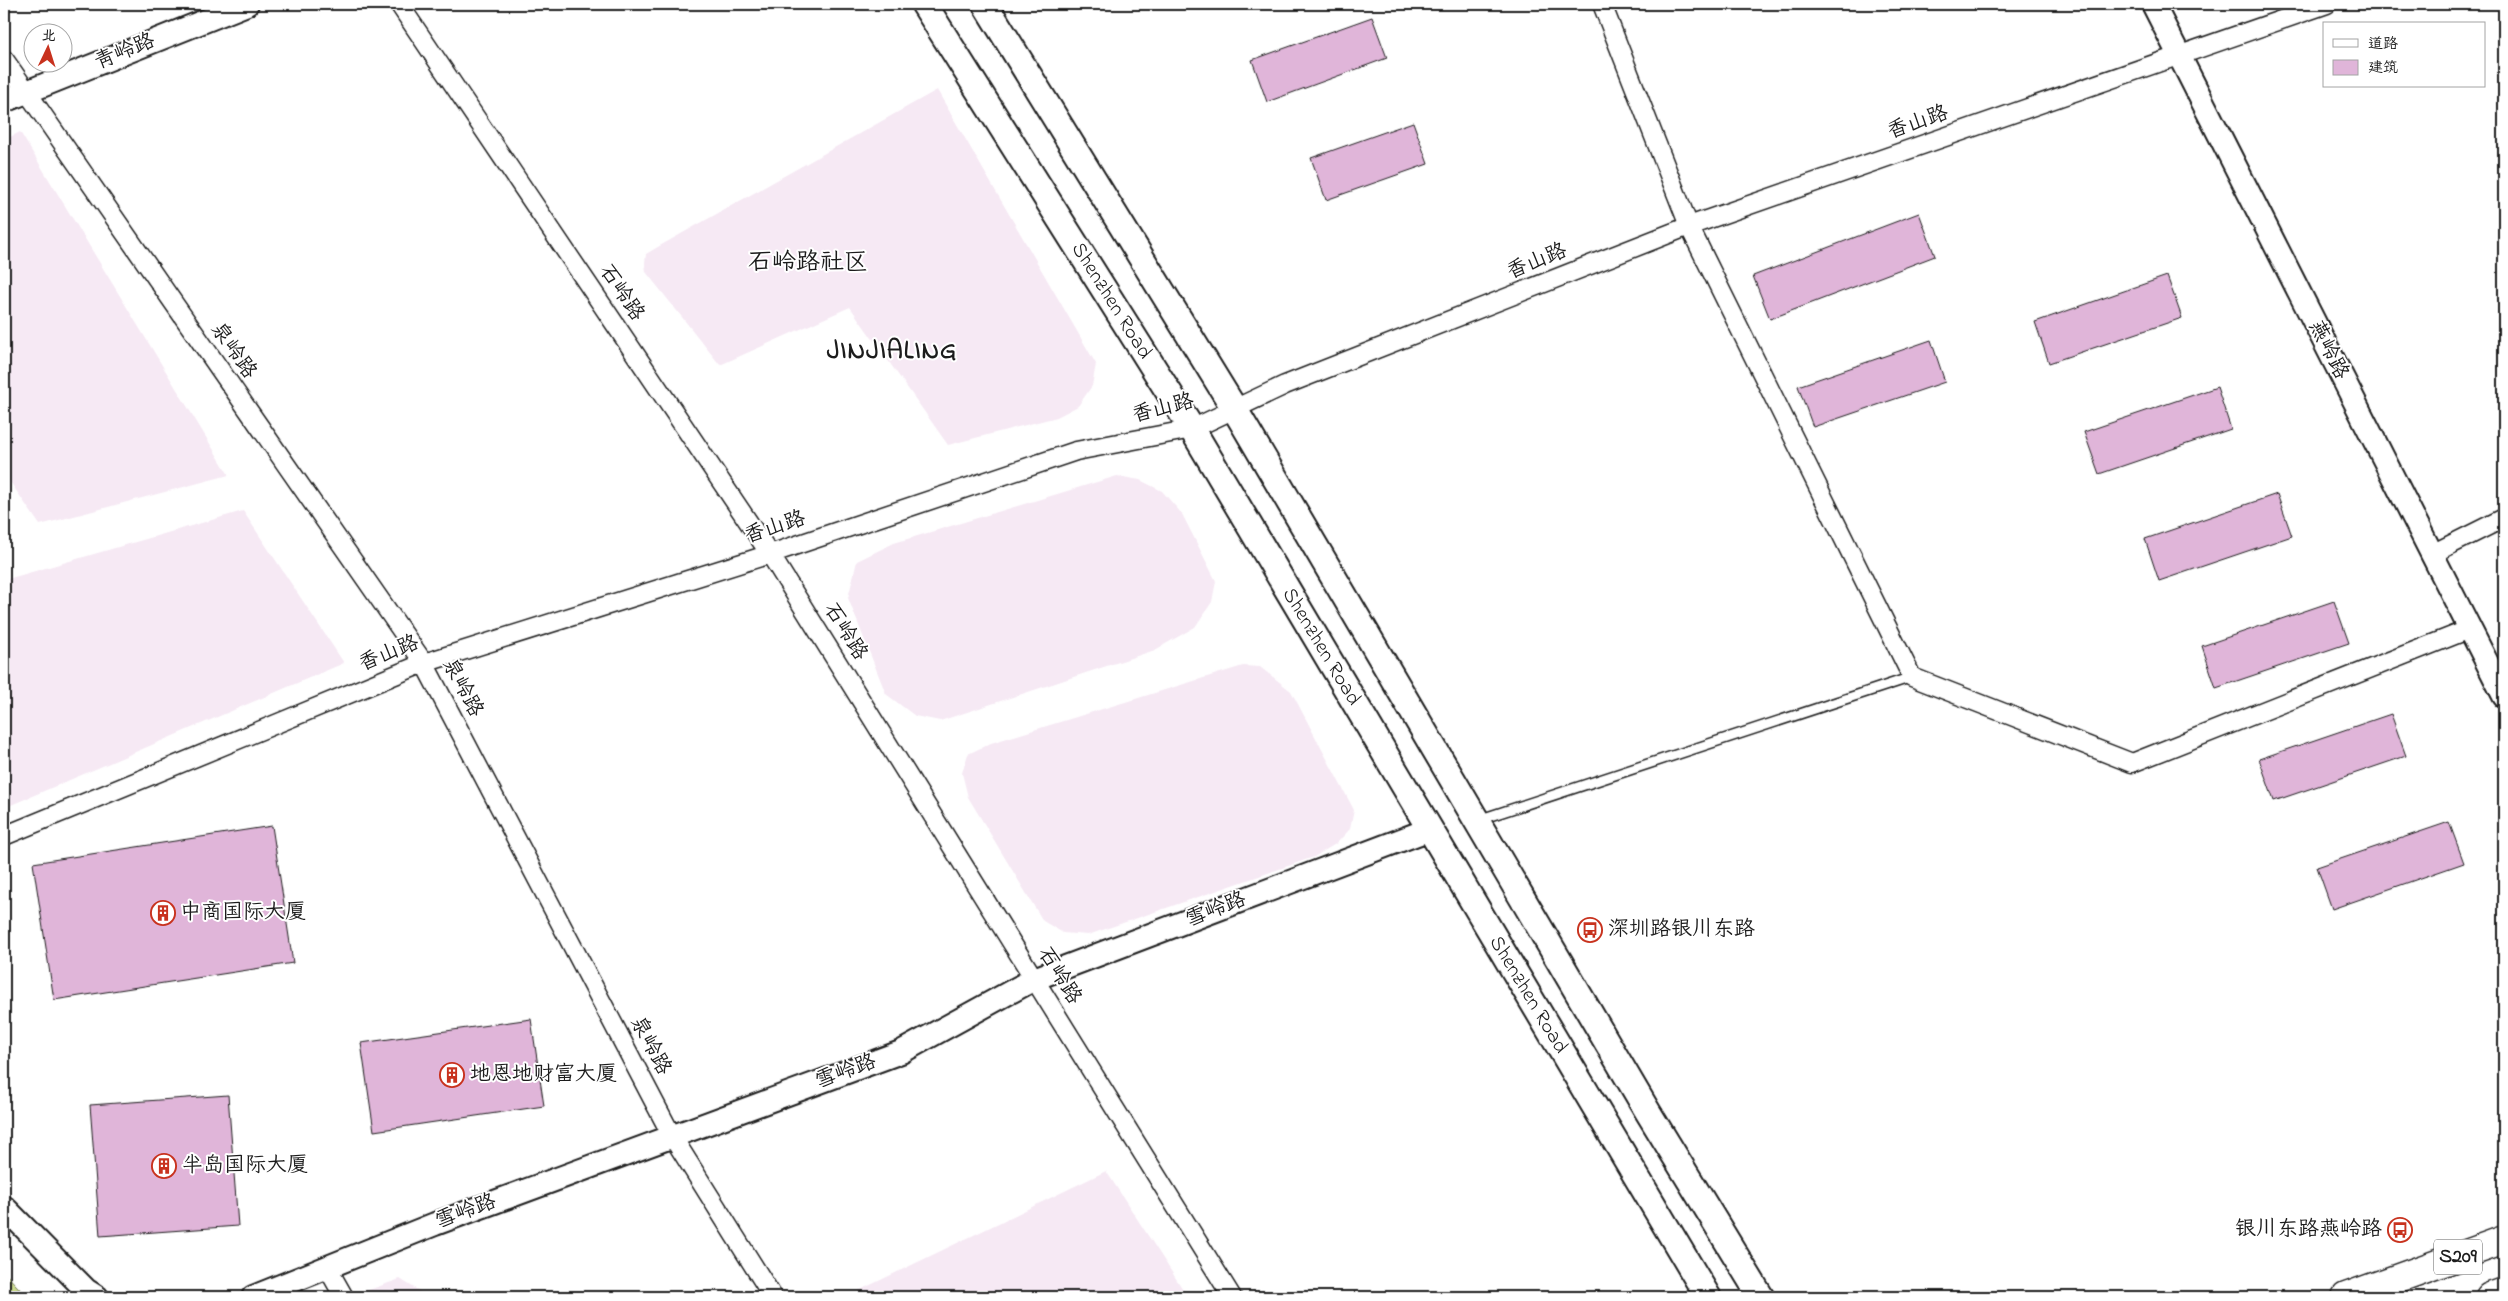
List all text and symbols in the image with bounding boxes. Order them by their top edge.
north arrow [22,22,72,72]
legend [2323,22,2486,88]
text: 北 [41,26,57,47]
street label: 青岭路 [90,26,160,78]
text: 道路 [2368,33,2398,55]
text: 建筑 [2368,57,2398,79]
street label: 香山路 [1883,99,1953,147]
street label: 香山路 [1502,236,1572,288]
street label: Shenzhen Road [1063,237,1159,365]
district label: 石岭路社区 [748,246,868,281]
street label: 石岭路 [591,258,651,328]
street label: 燕岭路 [2300,315,2356,385]
street label: 泉岭路 [203,317,263,385]
district label: JINJIALING [827,333,957,371]
street label: 香山路 [1129,387,1197,431]
street label: 香山路 [740,504,810,552]
street label: Shenzhen Road [1274,582,1368,712]
street label: 石岭路 [816,597,874,667]
street label: 香山路 [354,628,424,680]
street label: 泉岭路 [434,653,490,723]
street label: 雪岭路 [1181,885,1251,935]
place label: 中商国际大厦 [180,898,306,928]
building icon: 中商国际大厦 [150,900,176,926]
place label: 深圳路银川东路 [1608,915,1755,945]
bus stop icon: 深圳路银川东路 [1577,917,1603,943]
street label: Shenzhen Road [1481,930,1575,1060]
street label: 石岭路 [1030,941,1088,1011]
street label: 泉岭路 [622,1011,678,1081]
street label: 雪岭路 [811,1047,881,1097]
place label: 地恩地财富大厦 [470,1060,617,1090]
building icon: 地恩地财富大厦 [439,1062,465,1088]
place label: 半岛国际大厦 [182,1151,308,1181]
building icon: 半岛国际大厦 [151,1153,177,1179]
street label: 雪岭路 [431,1187,501,1237]
place label: 银川东路燕岭路 [2235,1215,2382,1245]
bus stop icon: 银川东路燕岭路 [2387,1217,2413,1243]
road number: S209 [2434,1240,2482,1274]

